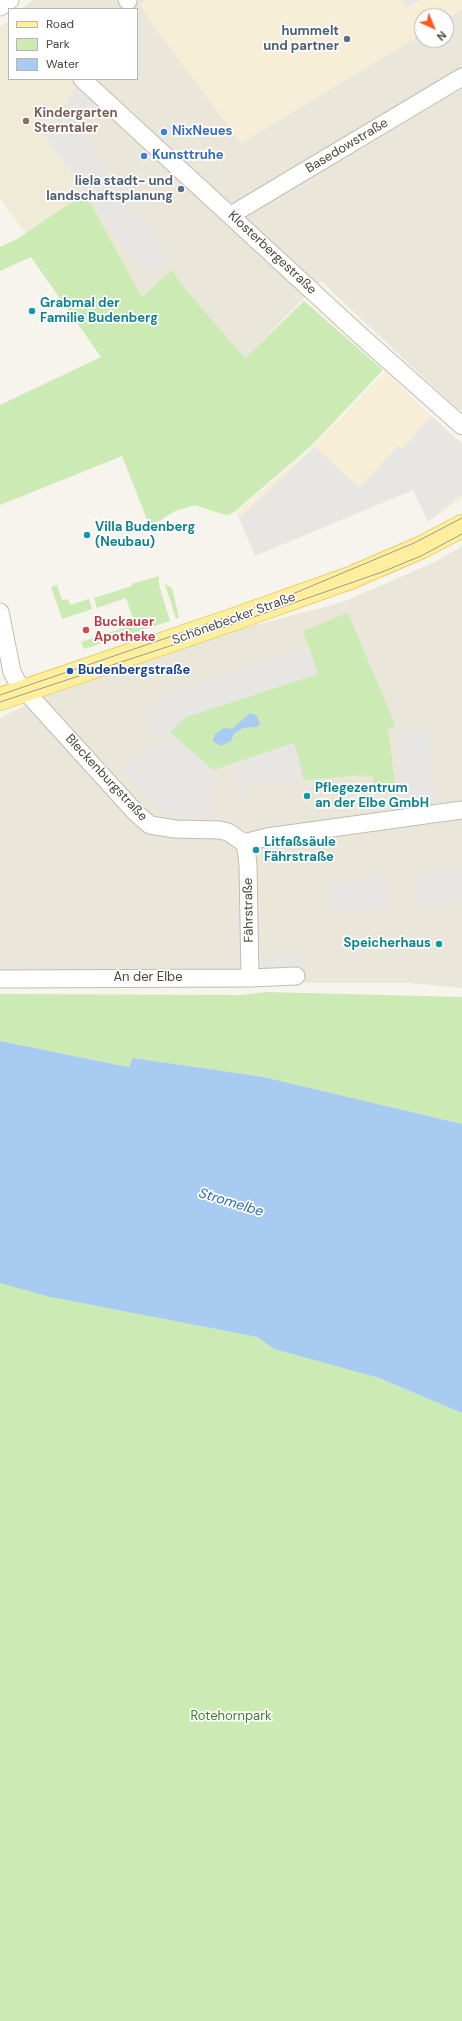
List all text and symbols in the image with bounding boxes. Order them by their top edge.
legend [8,8,138,80]
north arrow [414,8,454,48]
text: Road [46,16,74,32]
place label: hummelt und partner [263,24,339,55]
text: N [434,28,449,44]
marker: hummelt und partner [342,34,352,44]
text: Park [46,36,70,52]
text: Water [46,56,79,72]
place label: Kindergarten Sterntaler [34,106,118,137]
street label: Basedowstraße [303,115,391,177]
marker: Kindergarten Sterntaler [21,116,31,126]
place label: NixNeues [172,124,233,140]
marker: NixNeues [159,127,169,137]
place label: Kunsttruhe [152,148,224,164]
marker: Kunsttruhe [139,151,149,161]
place label: liela stadt- und landschaftsplanung [46,174,173,205]
marker: liela stadt- und landschaftsplanung [176,184,186,194]
street label: Klosterbergestraße [225,208,319,298]
place label: Grabmal der Familie Budenberg [40,296,158,327]
marker: Grabmal der Familie Budenberg [27,306,37,316]
place label: Villa Budenberg (Neubau) [95,520,195,551]
marker: Villa Budenberg (Neubau) [82,530,92,540]
street label: Schönebecker Straße [170,589,298,649]
place label: Buckauer Apotheke [94,615,156,646]
marker: Buckauer Apotheke [81,625,91,635]
place label: Budenbergstraße [78,663,190,679]
marker: Budenbergstraße [65,666,75,676]
street label: Bleckenburgstraße [62,731,150,825]
place label: Pflegezentrum an der Elbe GmbH [315,781,429,812]
marker: Pflegezentrum an der Elbe GmbH [302,791,312,801]
place label: Litfaßsäule Fährstraße [264,835,336,866]
marker: Litfaßsäule Fährstraße [251,845,261,855]
street label: Fährstraße [241,877,257,943]
place label: Speicherhaus [344,936,431,952]
marker: Speicherhaus [434,939,444,949]
street label: An der Elbe [113,970,183,986]
water label: Stromelbe [197,1185,265,1221]
park label: Rotehornpark [190,1709,272,1725]

